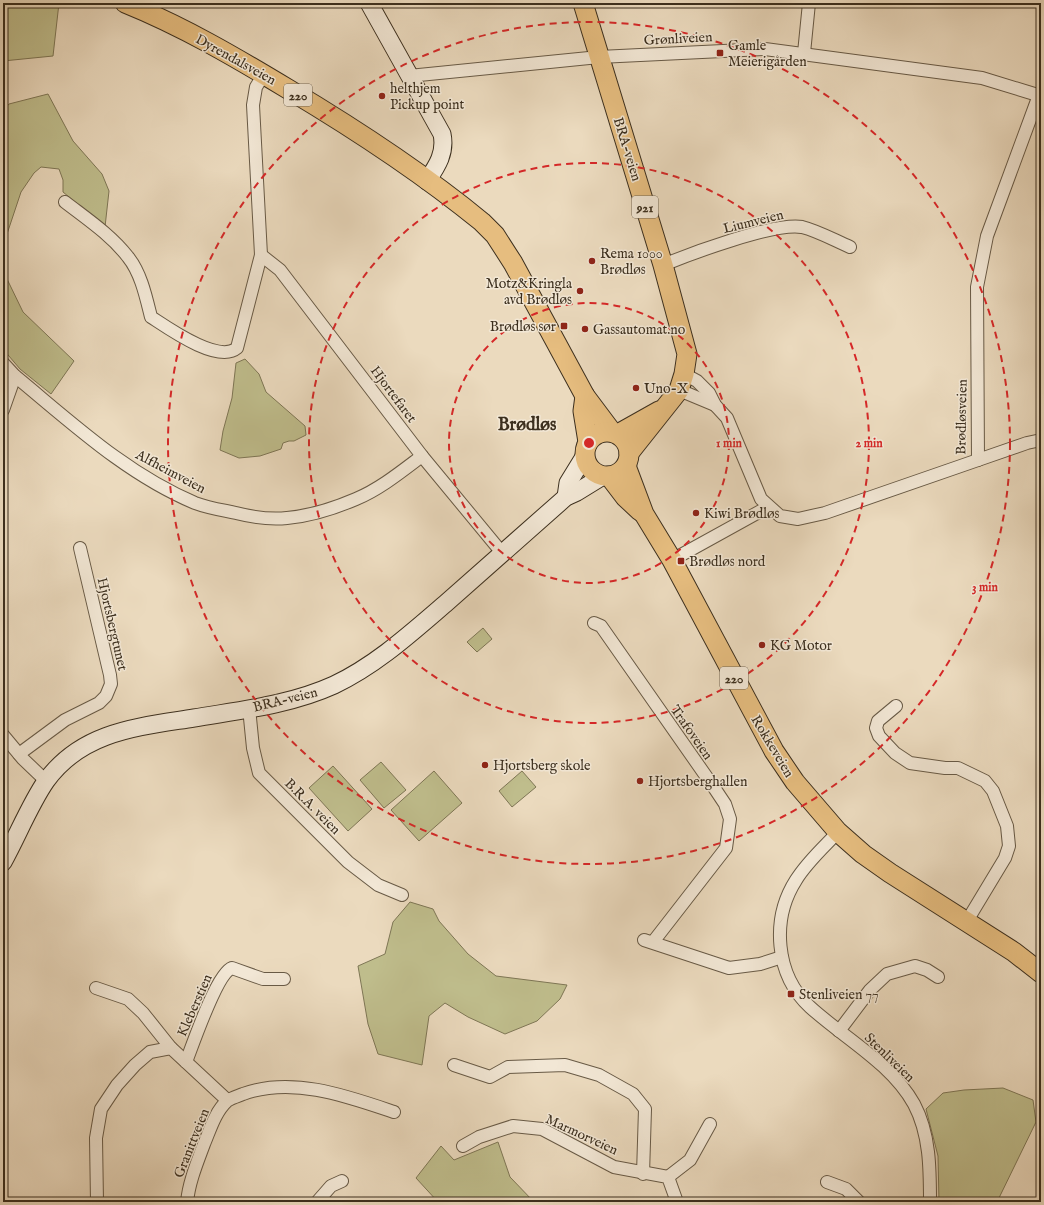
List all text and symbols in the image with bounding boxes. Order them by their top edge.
street label: Grønliveien [643,28,713,50]
street label: Dyrendalsveien [192,30,280,90]
place label: Gamle Meierigården [728,37,807,71]
marker: Gamle Meierigården [715,48,725,58]
place label: helthjem Pickup point [390,80,464,114]
road number: 220 [284,84,312,106]
marker: helthjem Pickup point [377,91,387,101]
street label: BRA-veien [609,115,645,184]
road number: 921 [632,196,658,218]
street label: Liumveien [721,206,786,238]
place label: Rema 1000 Brødløs [600,245,663,279]
marker: Rema 1000 Brødløs [587,256,597,266]
place label: Motz&Kringla avd Brødløs [486,275,573,309]
marker: Motz&Kringla avd Brødløs [575,286,585,296]
place label: Brødløs sør [490,318,556,336]
marker: Brødløs sør [559,321,569,331]
place label: Gassautomat.no [593,321,686,339]
marker: Gassautomat.no [580,324,590,334]
street label: Hjortefaret [366,363,421,427]
street label: Brødløsveien [952,378,972,455]
place label: Uno-X [644,380,689,398]
marker: Uno-X [631,383,641,393]
district label: Brødløs [498,414,557,437]
centre of rings [582,436,596,450]
text: 1 min [716,436,743,451]
text: 2 min [855,436,883,451]
street label: Alfheimveien [132,445,209,498]
place label: Kiwi Brødløs [704,505,779,523]
marker: Kiwi Brødløs [691,508,701,518]
place label: Brødløs nord [689,553,766,571]
marker: Brødløs nord [676,556,686,566]
street label: Hjortsbergtunet [93,576,132,673]
text: 3 min [972,580,999,595]
place label: KG Motor [770,637,832,655]
marker: KG Motor [757,640,767,650]
road number: 220 [720,667,748,689]
street label: BRA-veien [251,683,320,717]
street label: Trafoveien [666,702,717,764]
street label: Rokkeveien [747,712,798,781]
place label: Hjortsberg skole [493,757,591,775]
marker: Hjortsberg skole [480,760,490,770]
place label: Hjortsberghallen [648,773,748,791]
street label: B.R.A. veien [280,775,345,839]
marker: Hjortsberghallen [635,776,645,786]
street label: Kleberstien [173,971,217,1040]
place label: Stenliveien 77 [799,986,879,1004]
marker: Stenliveien 77 [786,989,796,999]
street label: Stenliveien [860,1029,919,1087]
street label: Granittveien [170,1106,214,1181]
street label: Marmorveien [542,1110,621,1160]

